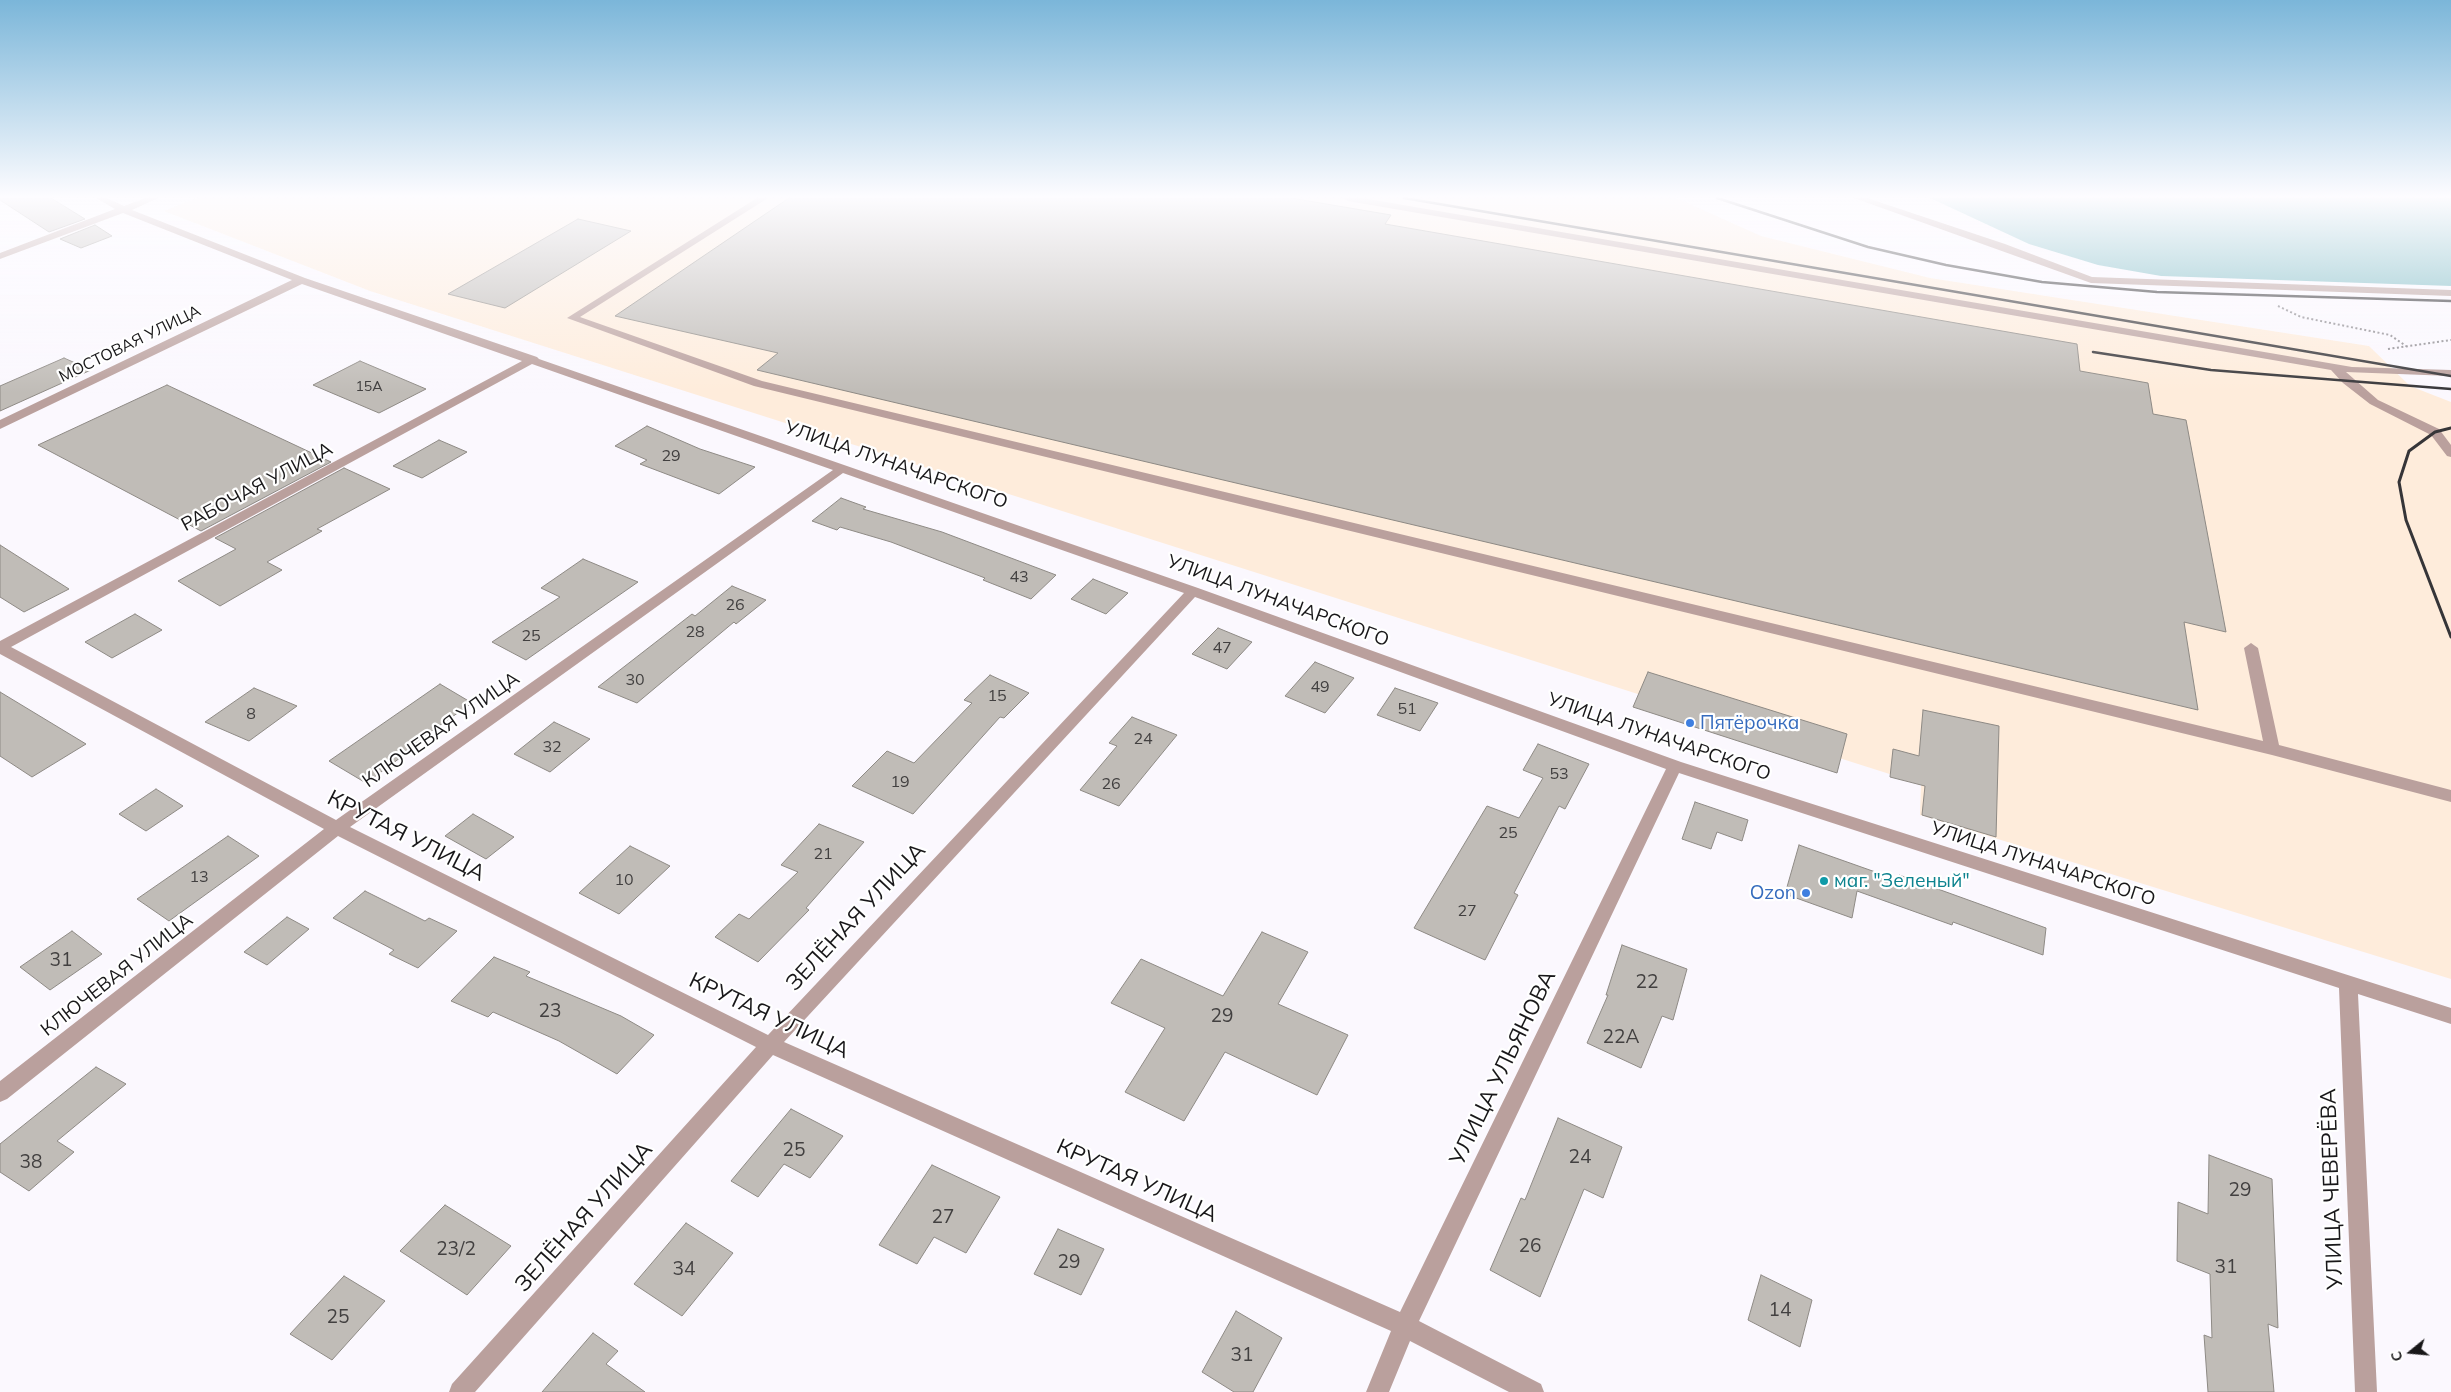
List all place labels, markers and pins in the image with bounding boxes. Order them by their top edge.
place label: Пятёрочка [1700,712,1799,734]
marker: Пятёрочка [1684,717,1696,729]
place label: маг. "Зеленый" [1834,870,1970,892]
marker: маг. "Зеленый" [1818,875,1830,887]
place label: Ozon [1750,882,1796,904]
marker: Ozon [1800,887,1812,899]

